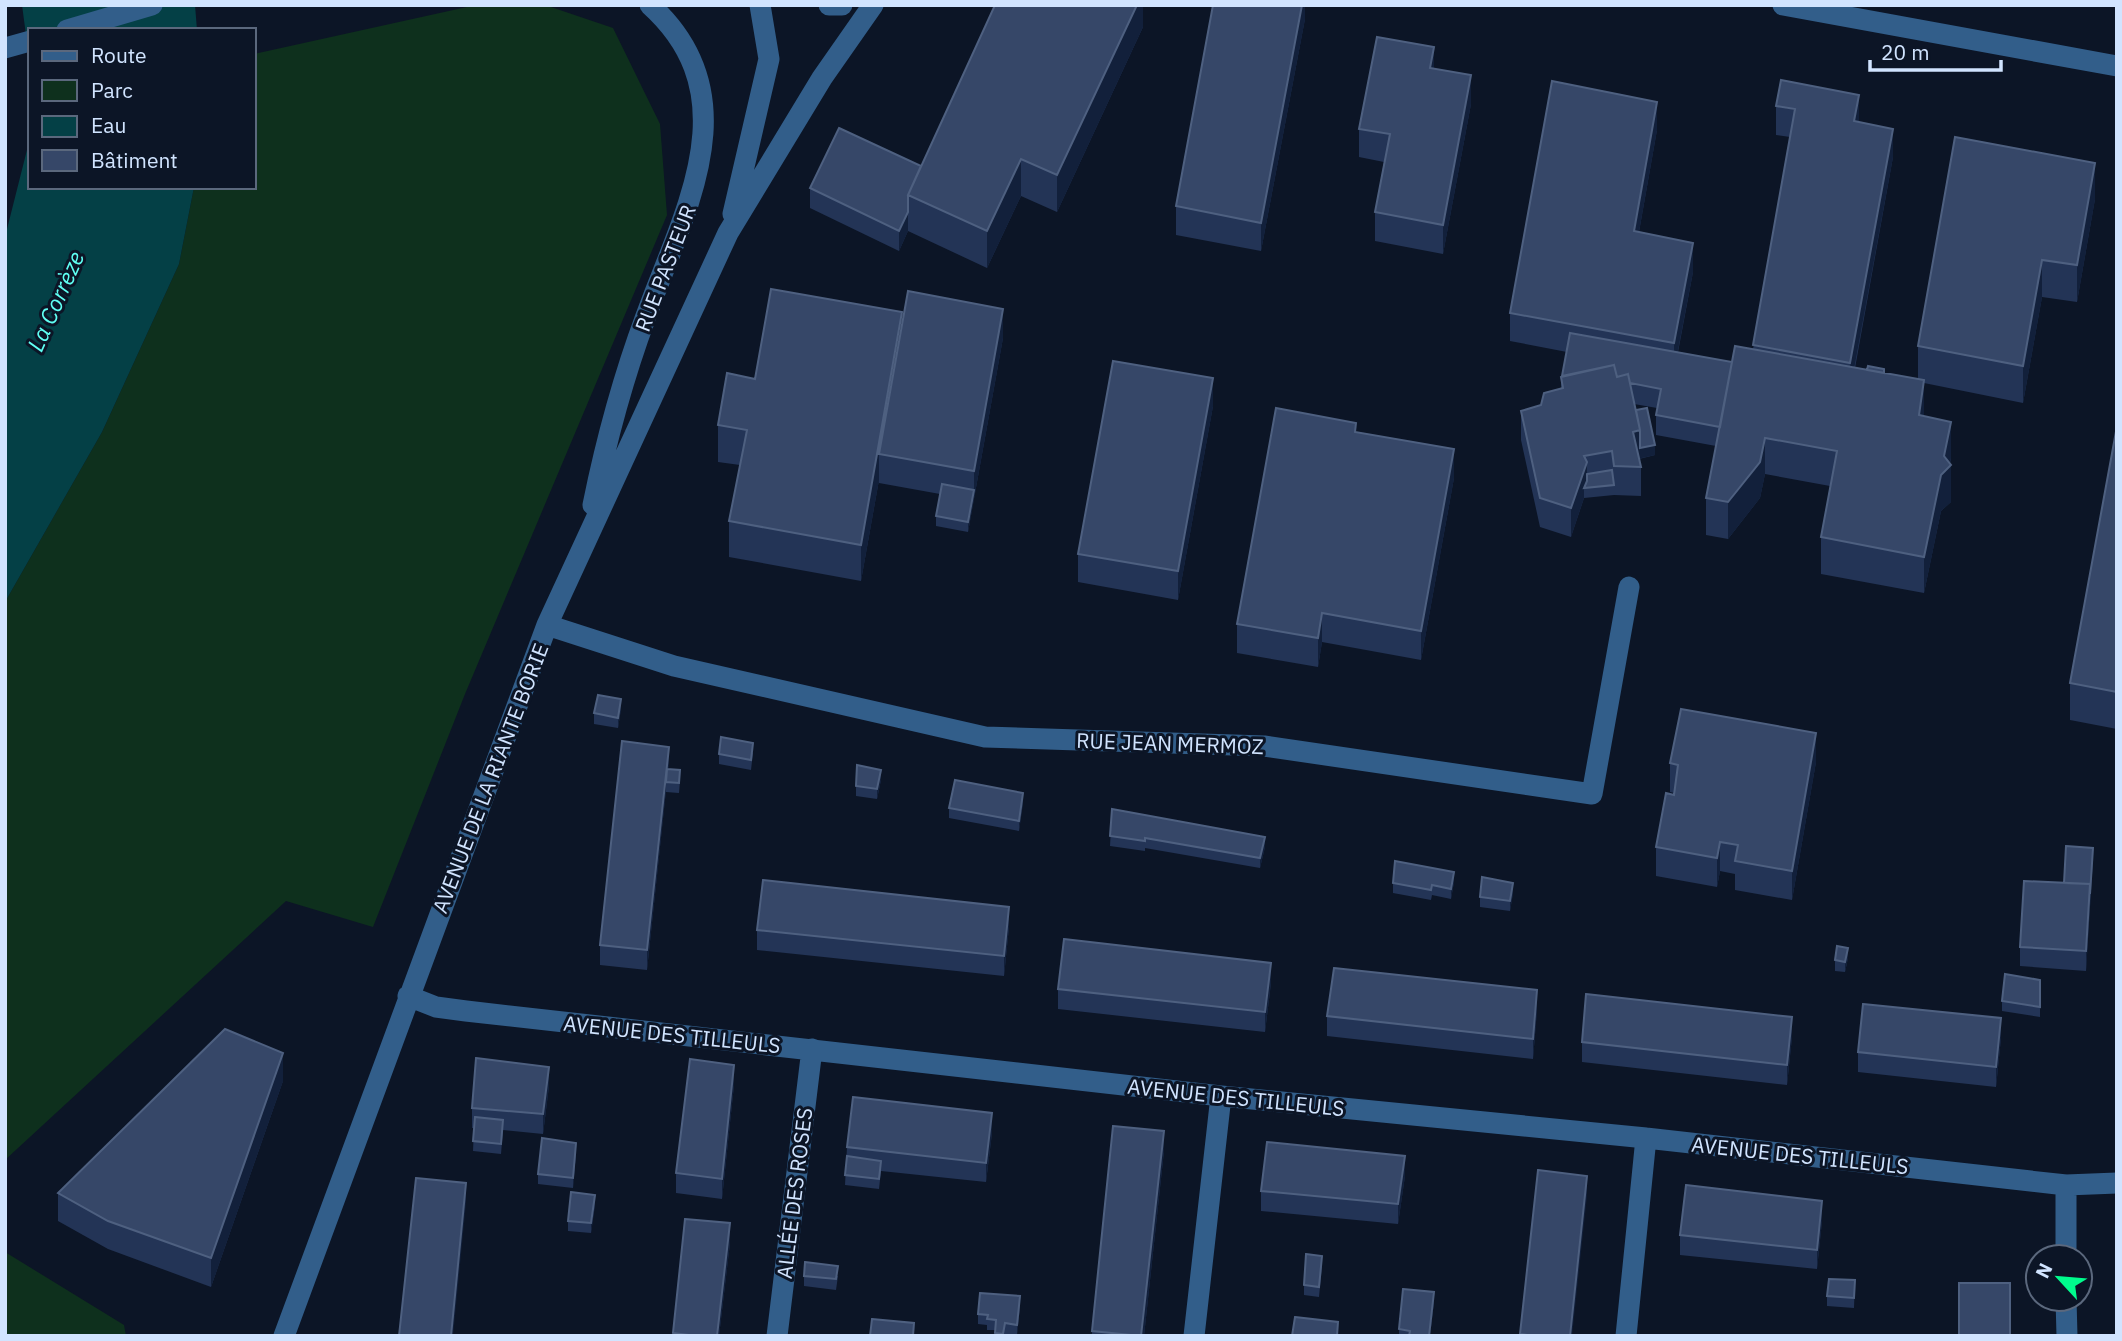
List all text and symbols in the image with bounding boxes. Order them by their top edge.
legend [28,28,256,189]
scale bar [1870,28,2001,72]
text: 20 m [1881,38,1930,66]
text: Route [91,41,147,69]
text: Parc [91,76,133,104]
text: Eau [91,111,126,139]
text: Bâtiment [91,146,178,174]
street label: RUE PASTEUR [628,201,702,335]
water label: La Corrèze [20,246,90,356]
street label: AVENUE DE LA RIANTE BORIE [426,639,554,917]
street label: RUE JEAN MERMOZ [1076,726,1264,760]
street label: AVENUE DES TILLEULS [562,1009,782,1059]
street label: AVENUE DES TILLEULS [1126,1072,1346,1122]
street label: ALLÉE DES ROSES [770,1106,818,1280]
street label: AVENUE DES TILLEULS [1690,1130,1910,1180]
north arrow [2024,1243,2094,1313]
text: N [2030,1259,2058,1282]

